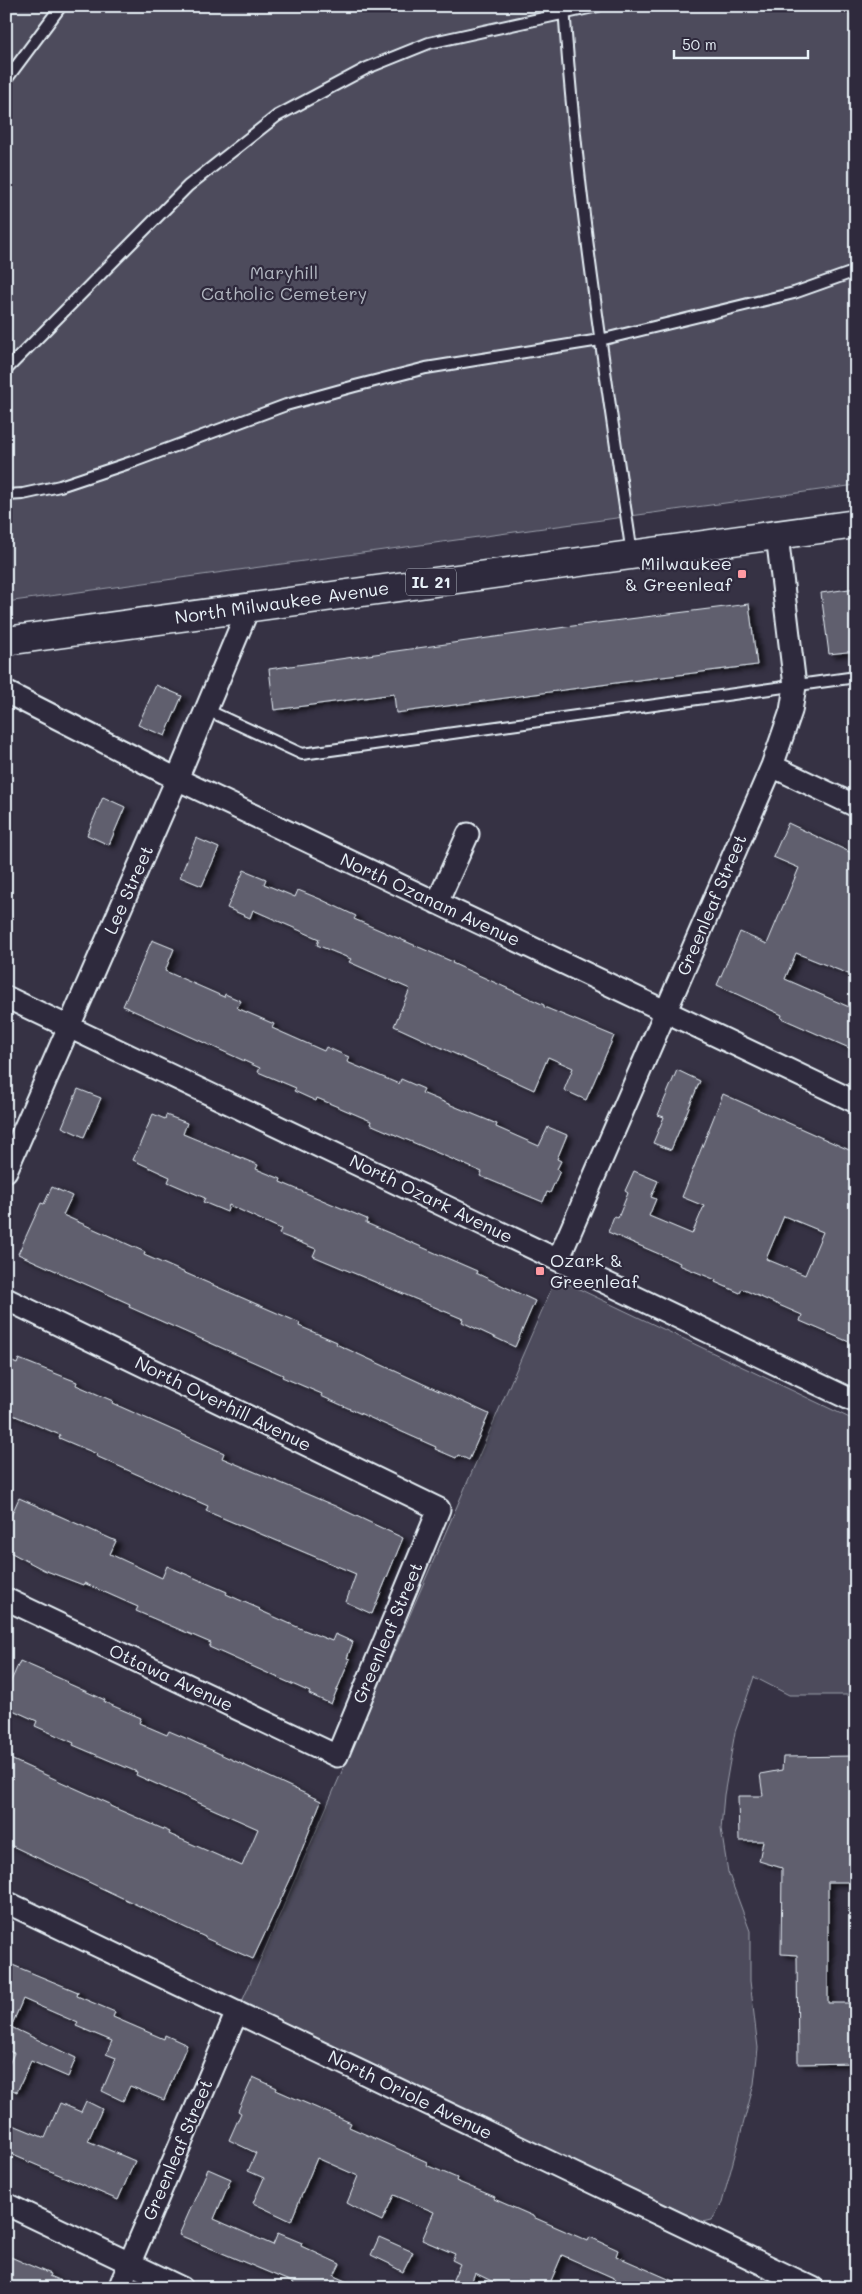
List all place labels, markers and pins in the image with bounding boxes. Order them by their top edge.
place label: Milwaukee & Greenleaf [625,551,733,596]
marker: Milwaukee & Greenleaf [736,568,748,580]
place label: Ozark & Greenleaf [550,1248,640,1293]
marker: Ozark & Greenleaf [534,1265,546,1277]

